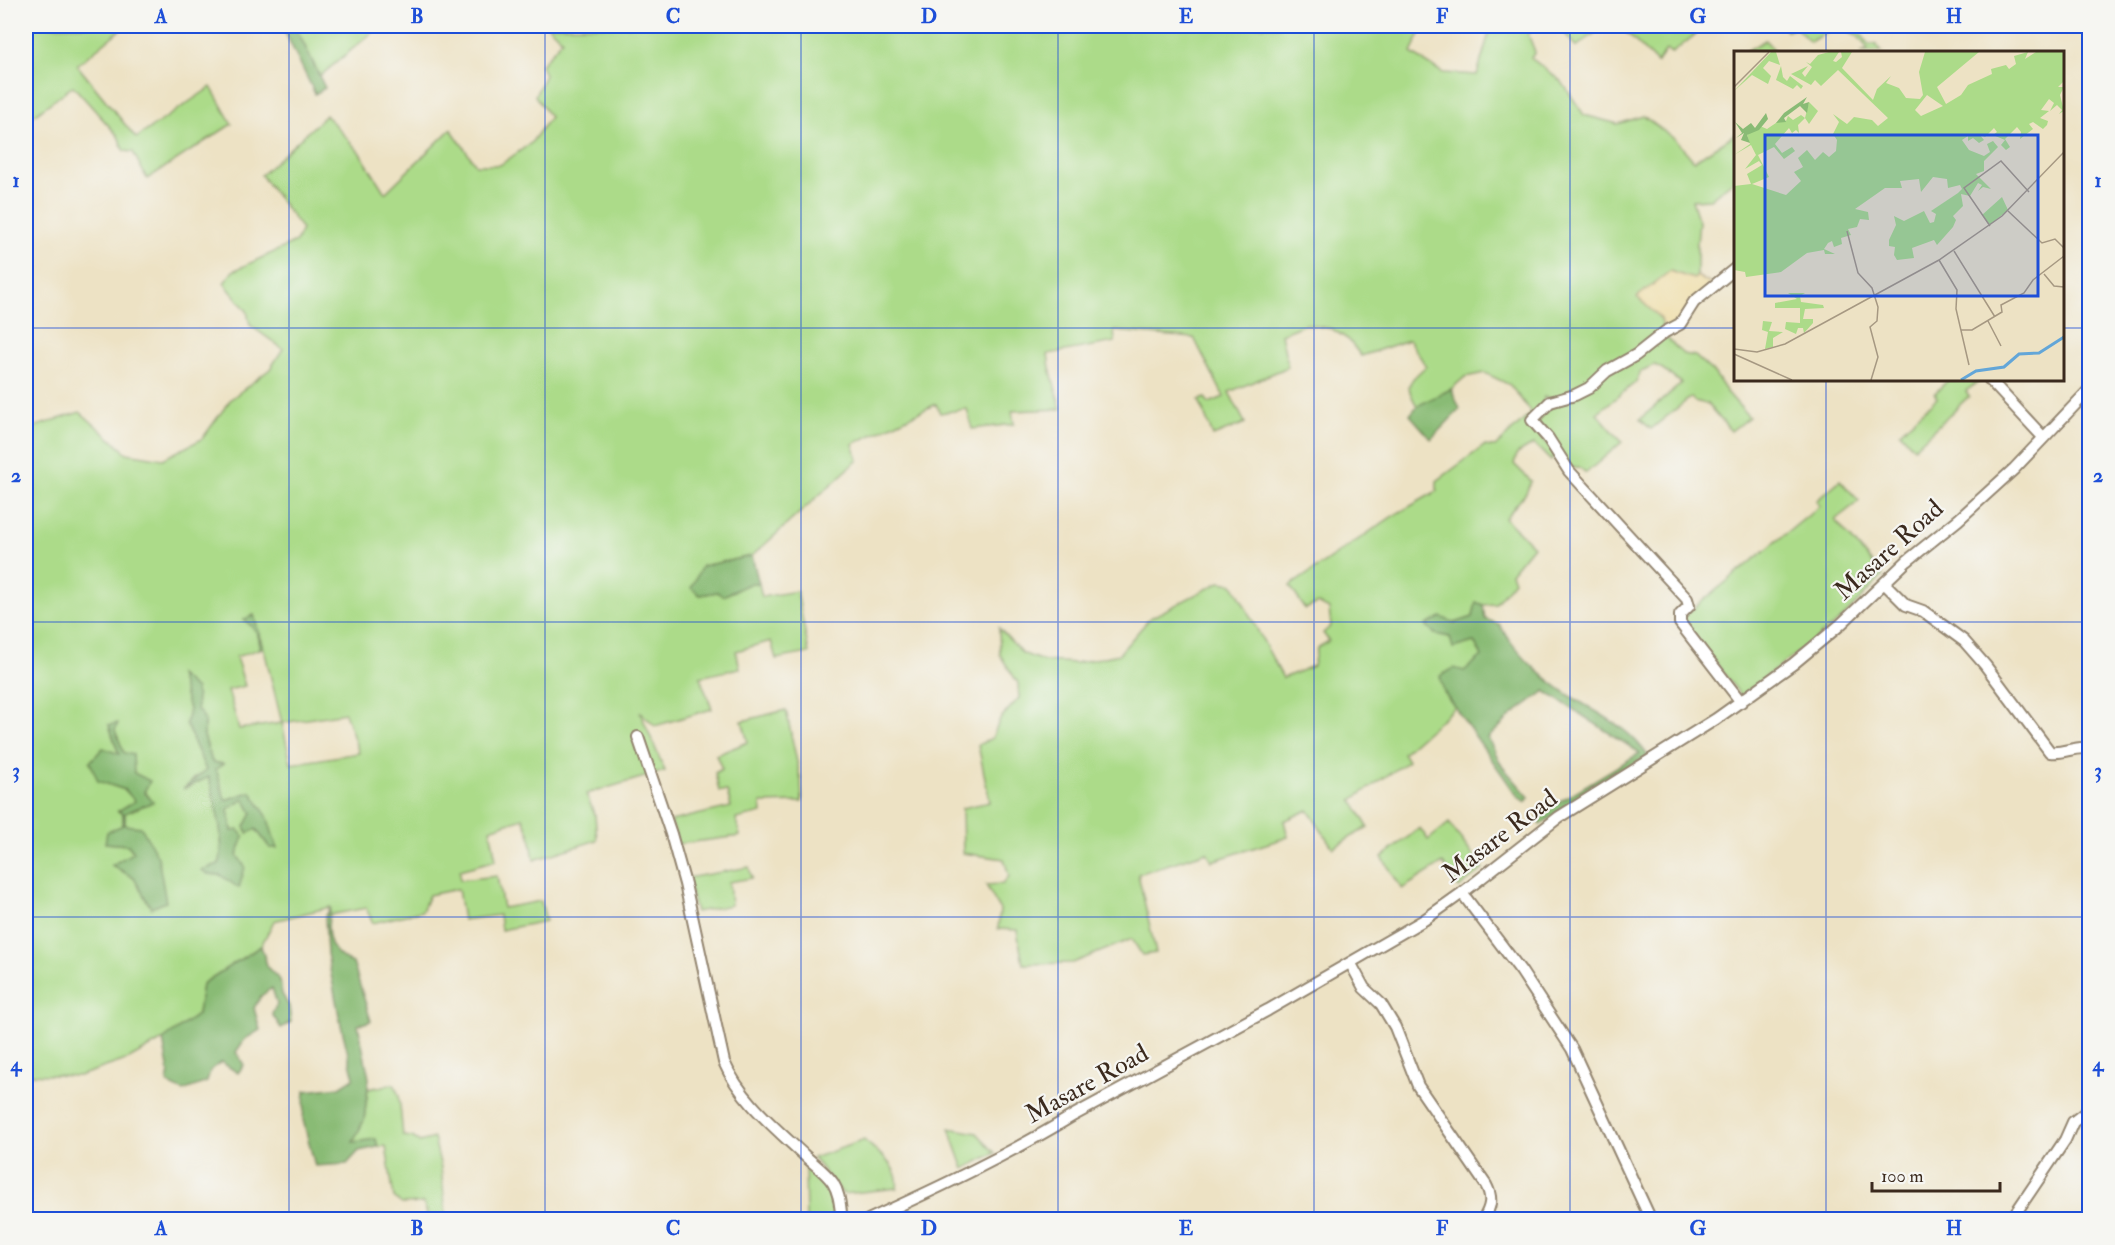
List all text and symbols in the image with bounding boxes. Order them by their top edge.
text: A [154,4,168,29]
text: B [410,4,424,29]
text: C [666,4,680,29]
text: D [921,4,937,29]
text: E [1179,4,1194,29]
text: F [1436,4,1449,29]
text: G [1690,4,1707,29]
text: H [1946,4,1962,29]
inset map [1734,51,2064,381]
text: 1 [12,168,20,193]
text: 1 [2094,168,2102,193]
text: 2 [11,463,21,488]
text: 2 [2093,463,2103,488]
street label: Masare Road [1828,493,1950,607]
text: 3 [12,758,20,783]
text: 3 [2094,758,2102,783]
street label: Masare Road [1436,782,1564,890]
street label: Masare Road [1020,1037,1154,1131]
text: 4 [10,1052,23,1077]
text: 4 [2092,1052,2105,1077]
scale bar [1872,1155,2000,1193]
text: 100 m [1881,1165,1924,1188]
text: A [154,1216,168,1241]
text: B [410,1216,424,1241]
text: C [666,1216,680,1241]
text: D [921,1216,937,1241]
text: E [1179,1216,1194,1241]
text: F [1436,1216,1449,1241]
text: G [1690,1216,1707,1241]
text: H [1946,1216,1962,1241]

